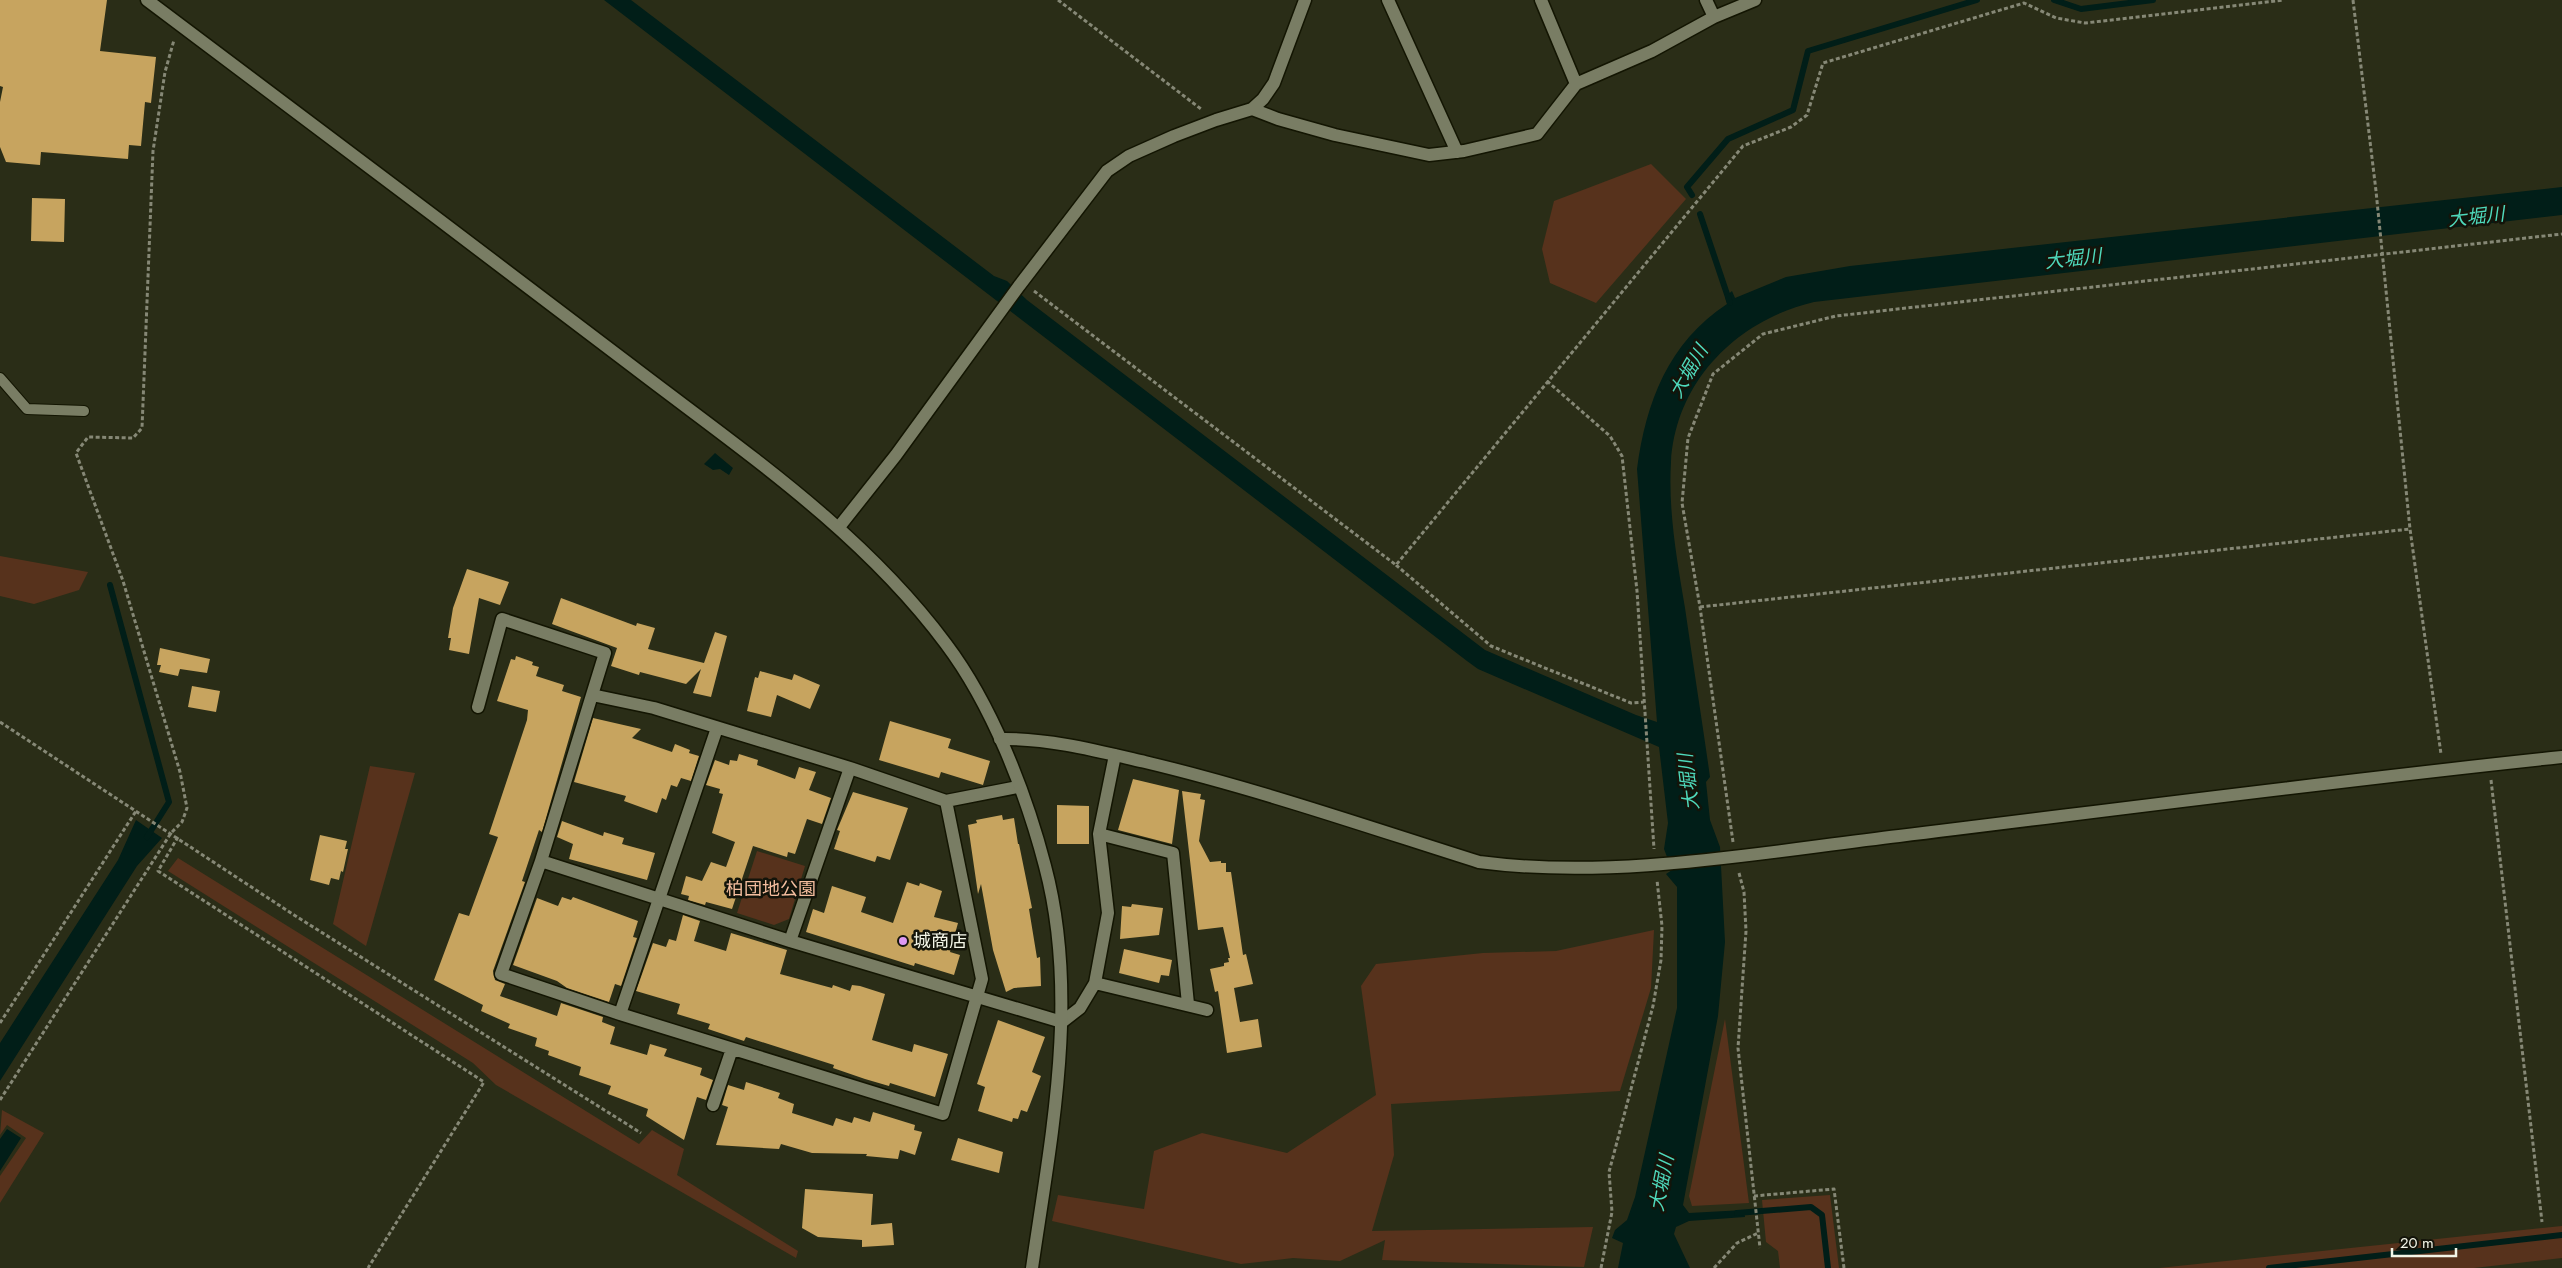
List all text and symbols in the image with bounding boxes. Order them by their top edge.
water label: 大堀川 [2446,200,2508,233]
water label: 大堀川 [2043,242,2105,275]
water label: 大堀川 [1662,338,1715,403]
water label: 大堀川 [1671,750,1705,812]
park label: 柏団地公園 [726,876,816,902]
place label: 城商店 [913,928,967,954]
marker: 城商店 [897,935,909,947]
water label: 大堀川 [1643,1151,1681,1214]
scale bar [2392,1226,2456,1258]
text: 20 m [2400,1232,2434,1254]

